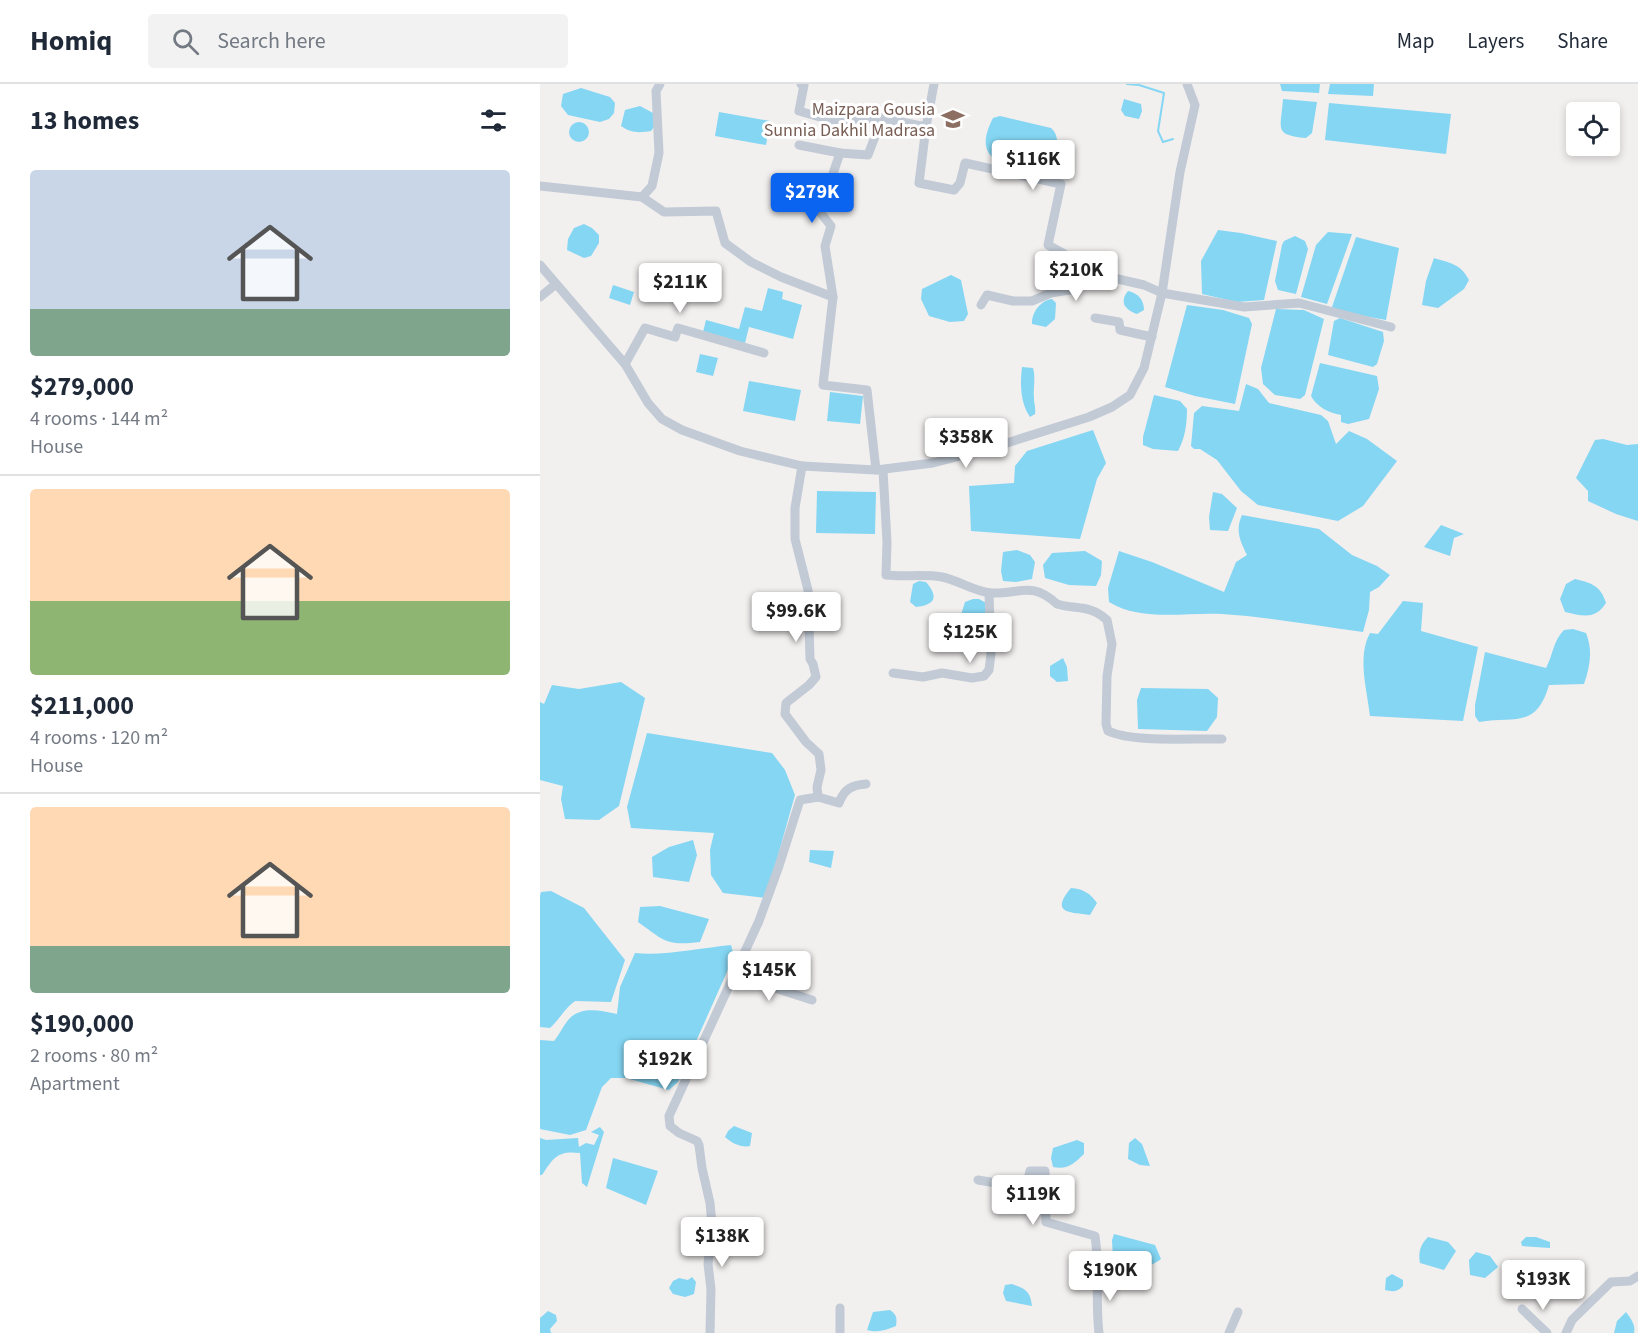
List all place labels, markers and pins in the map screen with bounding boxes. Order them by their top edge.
place label: Maizpara Gousia Sunnia Dakhil Madrasa [764,97,935,143]
school or university icon: Maizpara Gousia Sunnia Dakhil Madrasa [940,106,966,132]
pin: $116K [991,140,1075,191]
pin: $279K [770,173,854,224]
pin: $210K [1034,251,1118,302]
pin: $211K [638,263,722,314]
pin: $358K [924,418,1008,469]
pin: $99.6K [747,592,845,643]
pin: $125K [928,613,1012,664]
pin: $145K [727,951,811,1002]
pin: $192K [623,1040,707,1091]
pin: $119K [991,1175,1075,1226]
pin: $138K [680,1217,764,1268]
pin: $190K [1068,1251,1152,1302]
pin: $193K [1501,1260,1585,1311]

